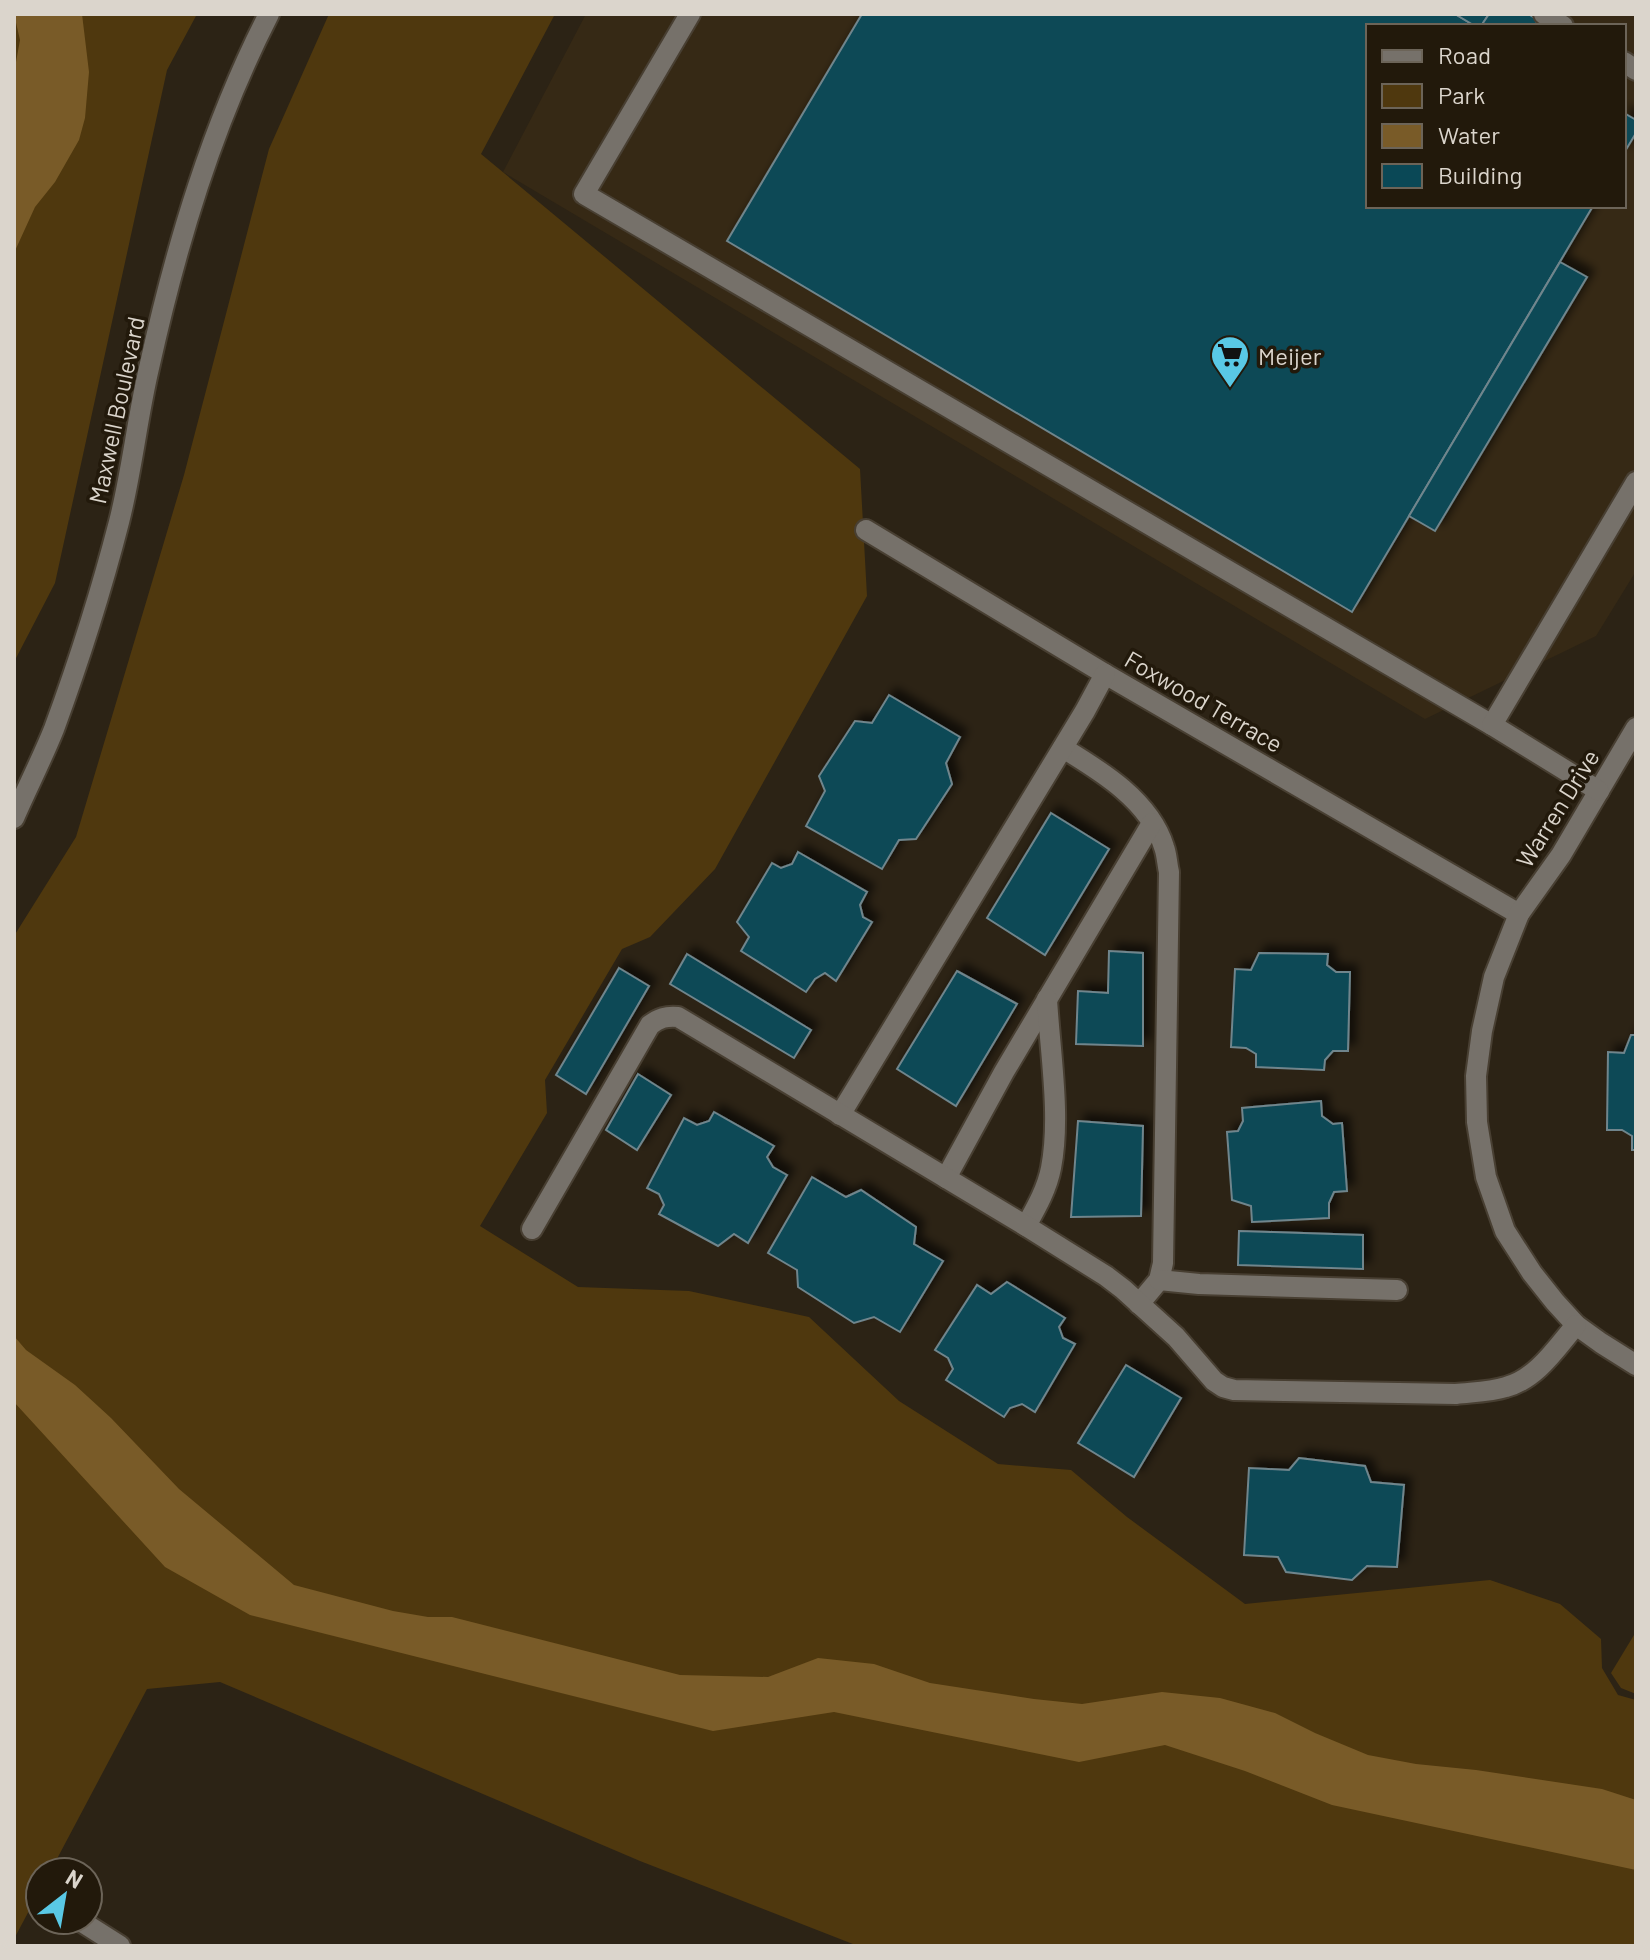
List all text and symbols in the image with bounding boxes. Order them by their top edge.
legend [1366,24,1626,208]
text: Road [1438,40,1491,69]
text: Park [1438,80,1485,109]
text: Water [1438,120,1500,149]
text: Building [1438,160,1522,189]
street label: Maxwell Boulevard [82,314,150,506]
supermarket icon: Meijer [1209,334,1251,389]
place label: Meijer [1258,341,1322,370]
street label: Foxwood Terrace [1120,644,1288,758]
street label: Warren Drive [1509,744,1605,872]
north arrow [24,1856,104,1936]
text: N [62,1863,88,1893]

